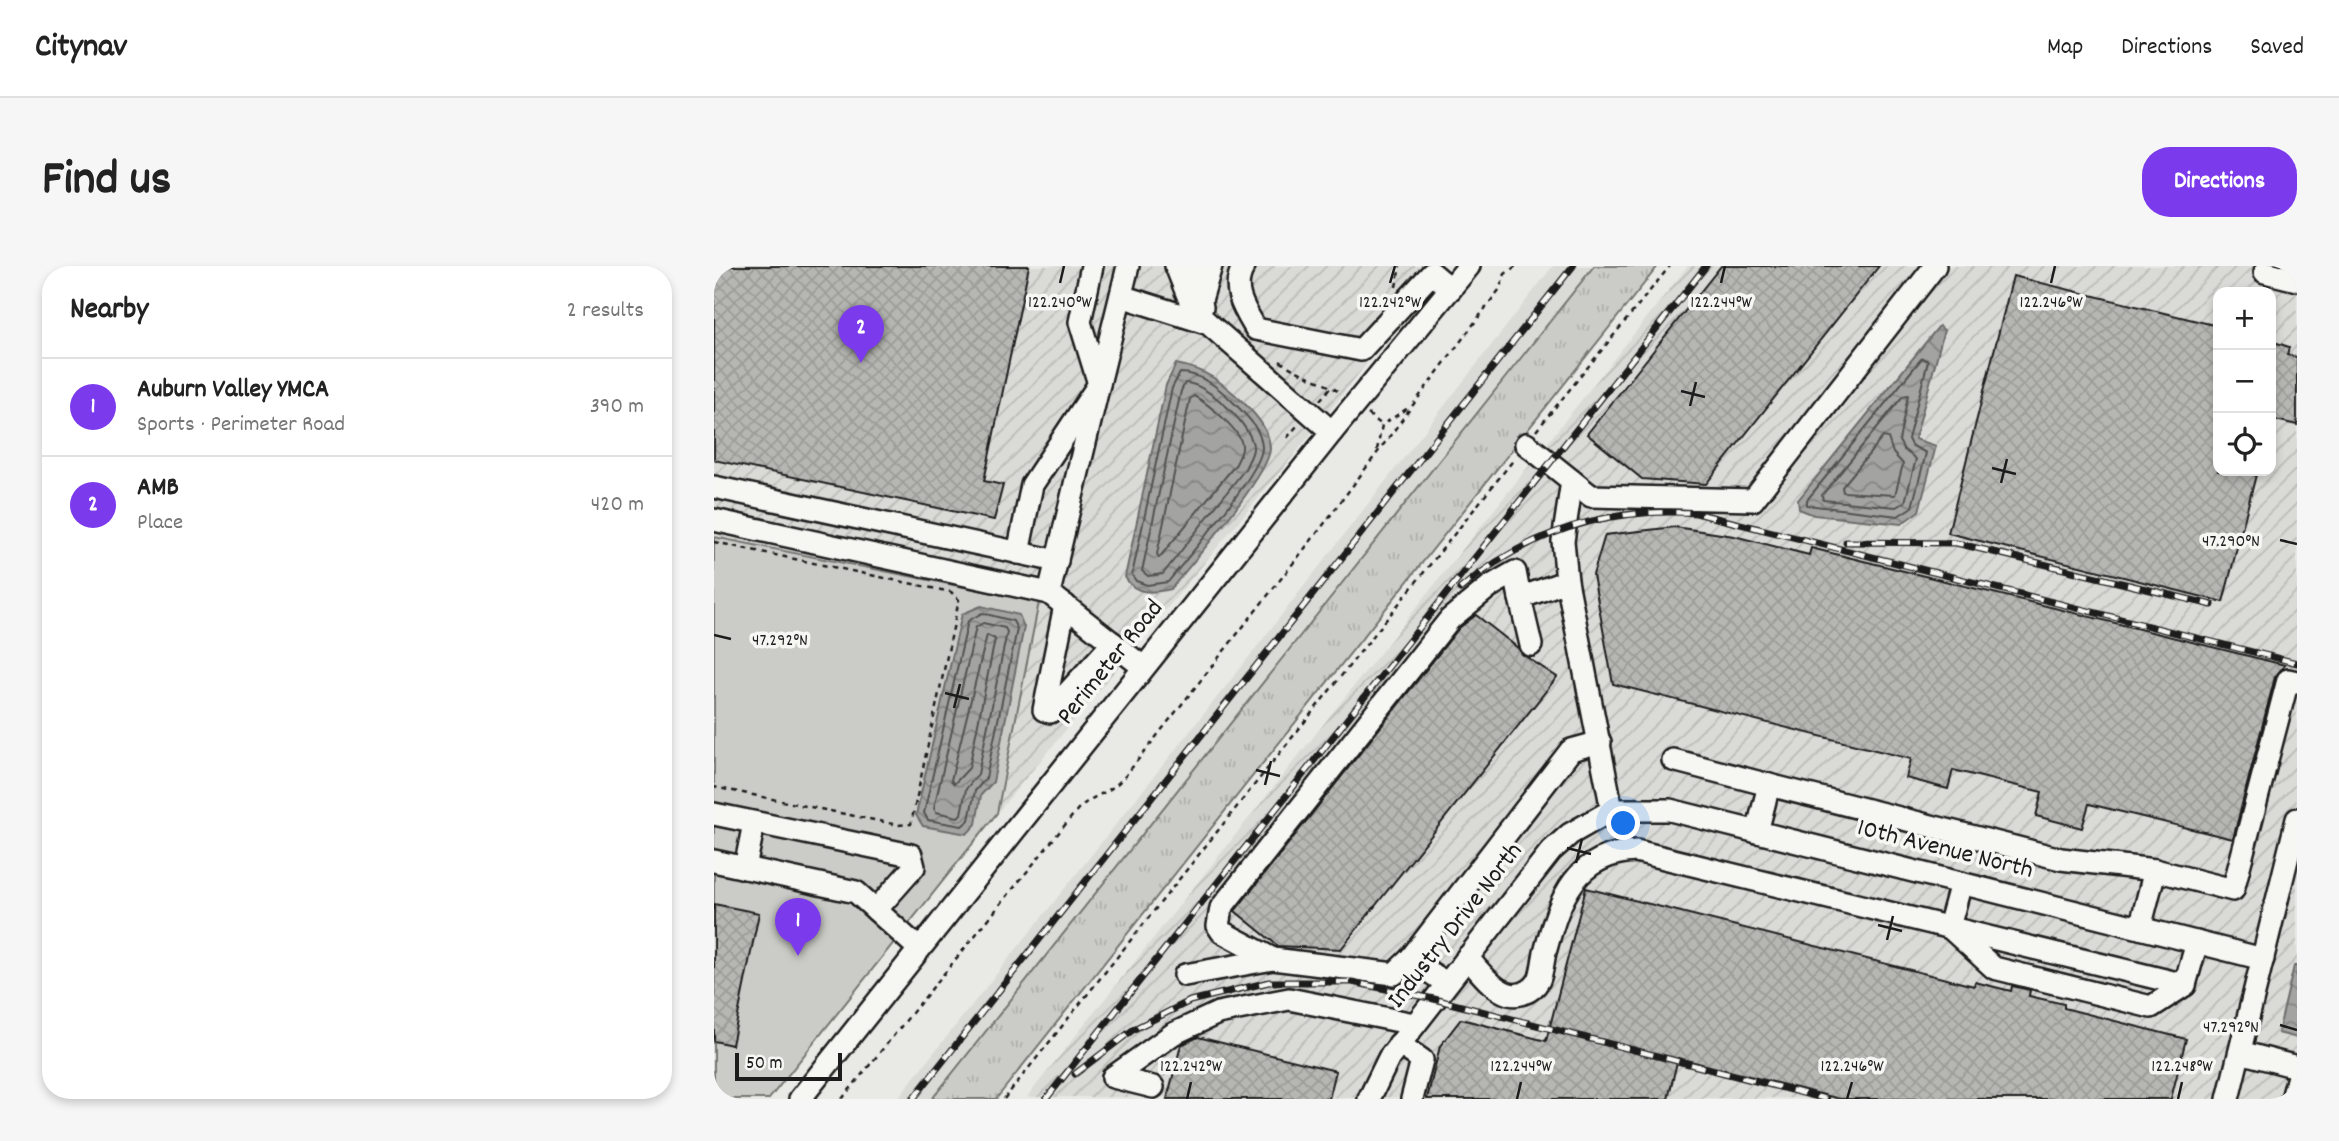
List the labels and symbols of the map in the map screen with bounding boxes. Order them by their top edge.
text: 122.240°W [1028,291,1093,316]
text: 122.242°W [1359,291,1422,316]
text: 122.244°W [1690,291,1752,316]
text: 122.246°W [2020,291,2083,316]
pin: 2 [838,305,884,363]
text: 47.290°N [2202,530,2260,555]
street label: Perimeter Road [1049,592,1173,734]
text: 47.292°N [752,629,808,654]
your location [1606,806,1640,840]
street label: 10th Avenue North [1853,810,2037,890]
street label: Industry Drive North [1379,835,1533,1017]
pin: 1 [775,898,821,956]
text: 47.292°N [2203,1016,2259,1041]
scale bar [735,1050,842,1082]
text: 122.242°W [1160,1055,1223,1080]
text: 122.244°W [1490,1055,1552,1080]
text: 122.246°W [1821,1055,1884,1080]
text: 122.248°W [2151,1055,2213,1080]

